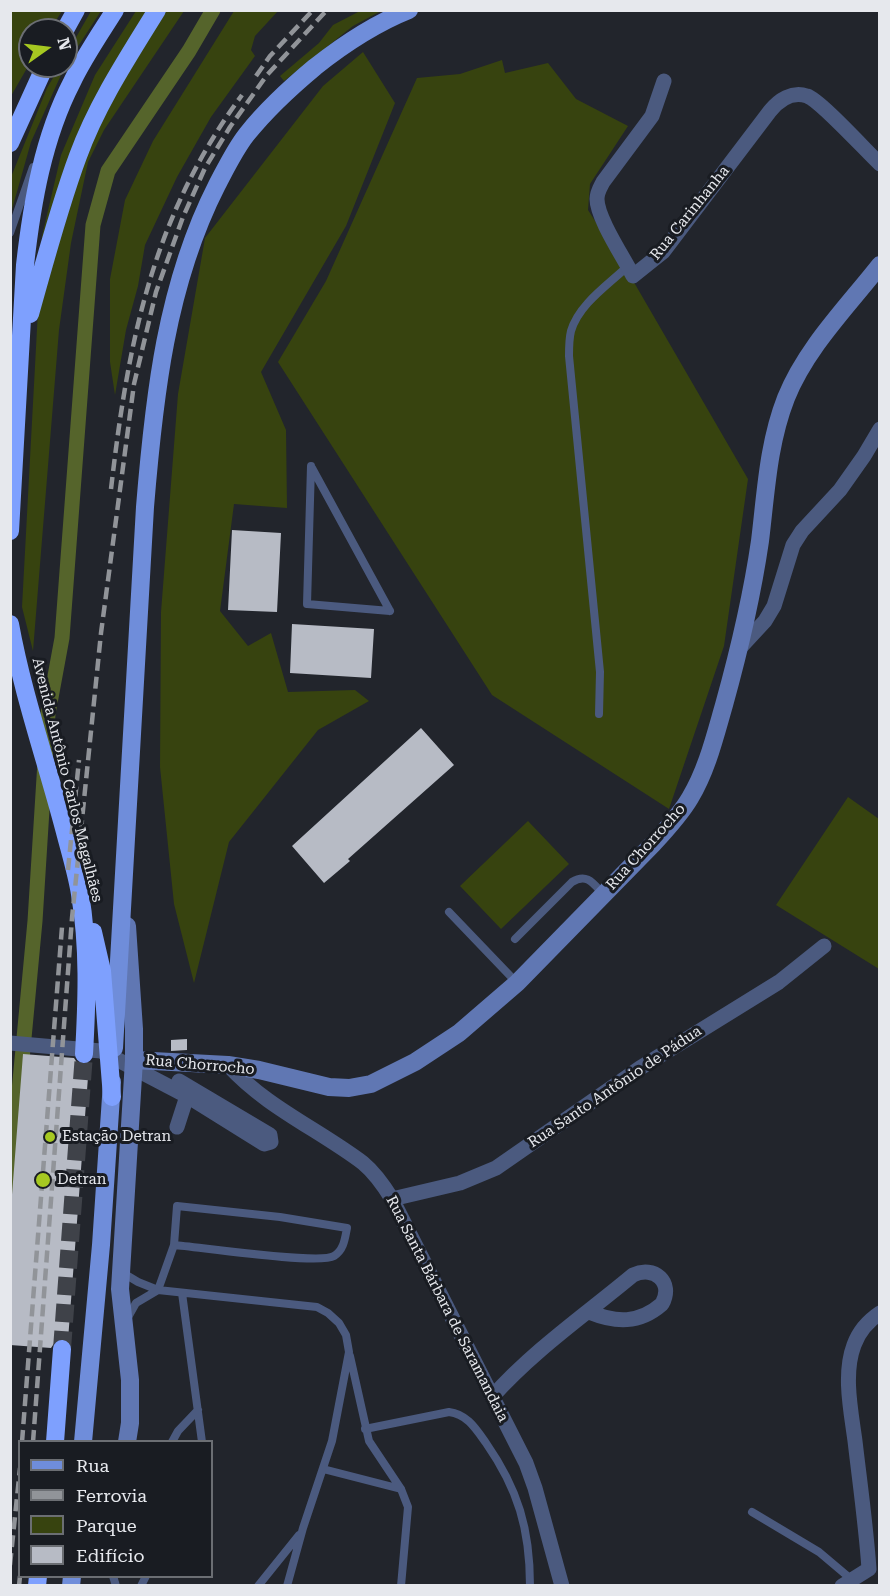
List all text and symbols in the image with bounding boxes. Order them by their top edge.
north arrow [18,18,78,78]
text: N [53,36,75,52]
street label: Rua Carinhanha [647,162,733,264]
street label: Avenida Antônio Carlos Magalhães [28,656,106,904]
street label: Rua Chorrocho [603,800,689,894]
street label: Rua Santo Antônio de Pádua [525,1022,705,1152]
street label: Rua Chorrocho [145,1051,255,1079]
place label: Estação Detran [62,1128,171,1146]
marker: Estação Detran [43,1130,57,1144]
marker: Detran [34,1171,52,1189]
place label: Detran [57,1171,106,1189]
street label: Rua Santa Bárbara de Saramandaia [382,1193,512,1425]
legend [18,1440,213,1578]
text: Rua [76,1455,109,1476]
text: Ferrovia [76,1485,147,1506]
text: Parque [76,1515,137,1536]
text: Edifício [76,1545,144,1566]

